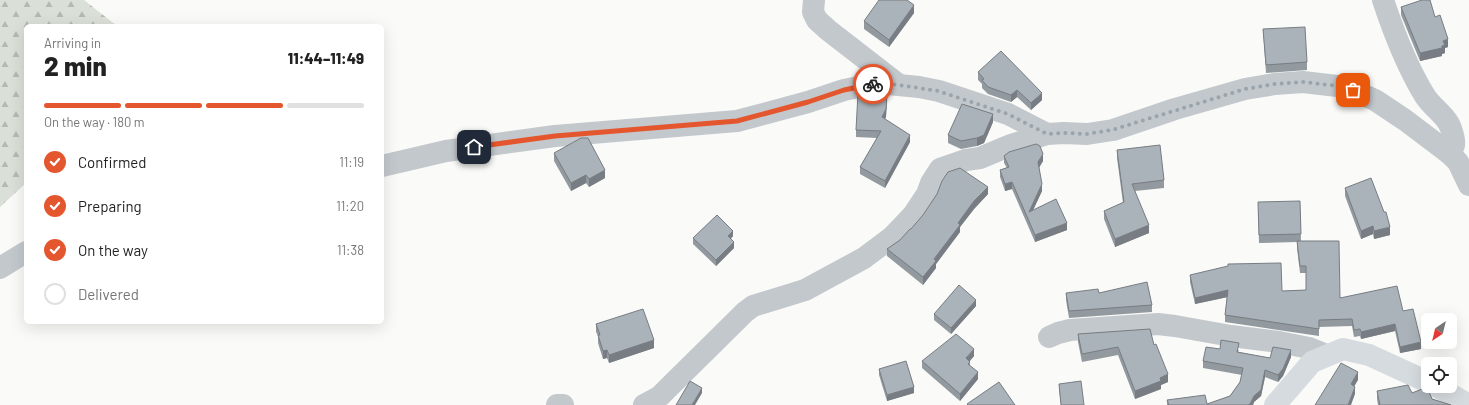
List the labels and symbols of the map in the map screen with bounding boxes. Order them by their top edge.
courier [853,64,893,104]
pin [1336,73,1370,107]
pin [457,130,491,164]
north arrow [1421,313,1457,349]

